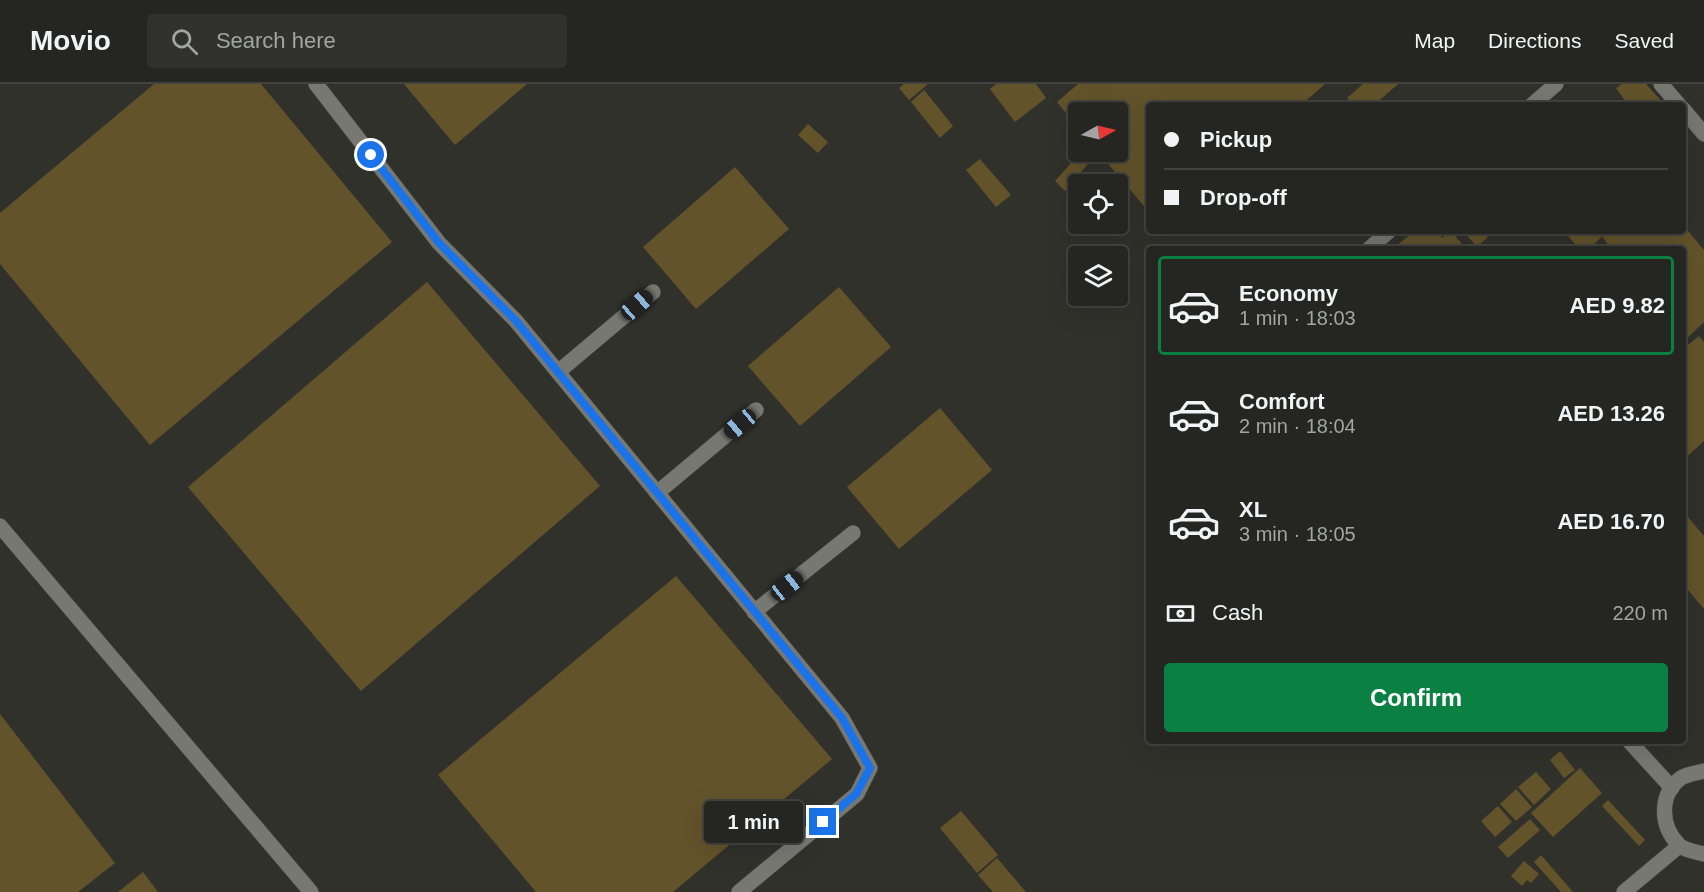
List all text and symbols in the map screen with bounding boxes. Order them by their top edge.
search box [147,14,567,68]
text: Movio [30,25,111,56]
icon: search [168,25,201,58]
text: Search here [216,28,336,53]
text: Map [1414,29,1455,52]
text: Directions [1488,29,1581,52]
text: Saved [1614,29,1674,52]
north arrow [1068,102,1128,162]
map controls [1068,102,1128,306]
text: Pickup [1200,127,1272,152]
route start [357,141,384,168]
button: locate [1068,174,1128,234]
text: Drop-off [1200,185,1287,210]
button: layers [1068,246,1128,306]
icon: car [1167,279,1221,333]
text: Economy [1239,281,1338,306]
car [618,286,656,324]
text: AED 9.82 [1570,293,1665,318]
text: 1 min · 18:03 [1239,307,1356,329]
icon: car [1167,387,1221,441]
text: Comfort [1239,389,1325,414]
text: AED 13.26 [1557,401,1665,426]
car [720,406,760,442]
text: 2 min · 18:04 [1239,415,1356,437]
icon: car [1167,495,1221,549]
text: XL [1239,497,1267,522]
text: AED 16.70 [1557,509,1665,534]
text: 3 min · 18:05 [1239,523,1356,545]
car [767,568,807,604]
icon: cash [1164,597,1197,630]
text: Cash [1212,600,1263,625]
text: 220 m [1612,602,1668,624]
button: Confirm [1164,663,1668,732]
callout: 1 min [703,801,802,843]
route end [809,808,836,835]
text: 1 min [727,811,780,833]

